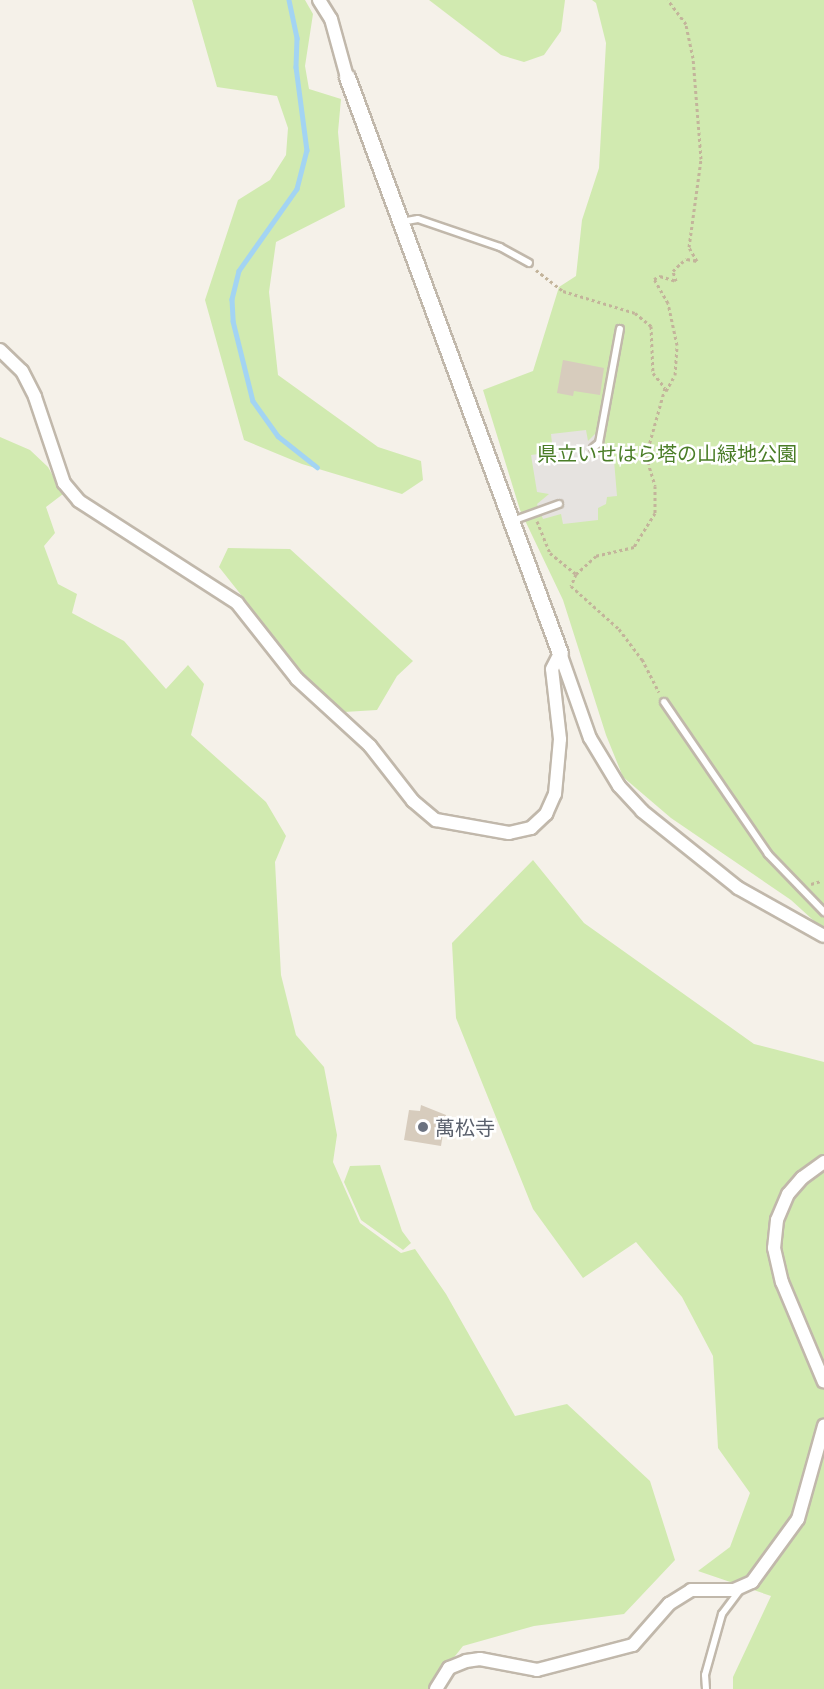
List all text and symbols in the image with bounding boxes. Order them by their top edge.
park label: 県立いせはら塔の山緑地公園 [537,441,797,465]
place label: 萬松寺 [435,1115,495,1139]
marker: 萬松寺 [416,1120,430,1134]

